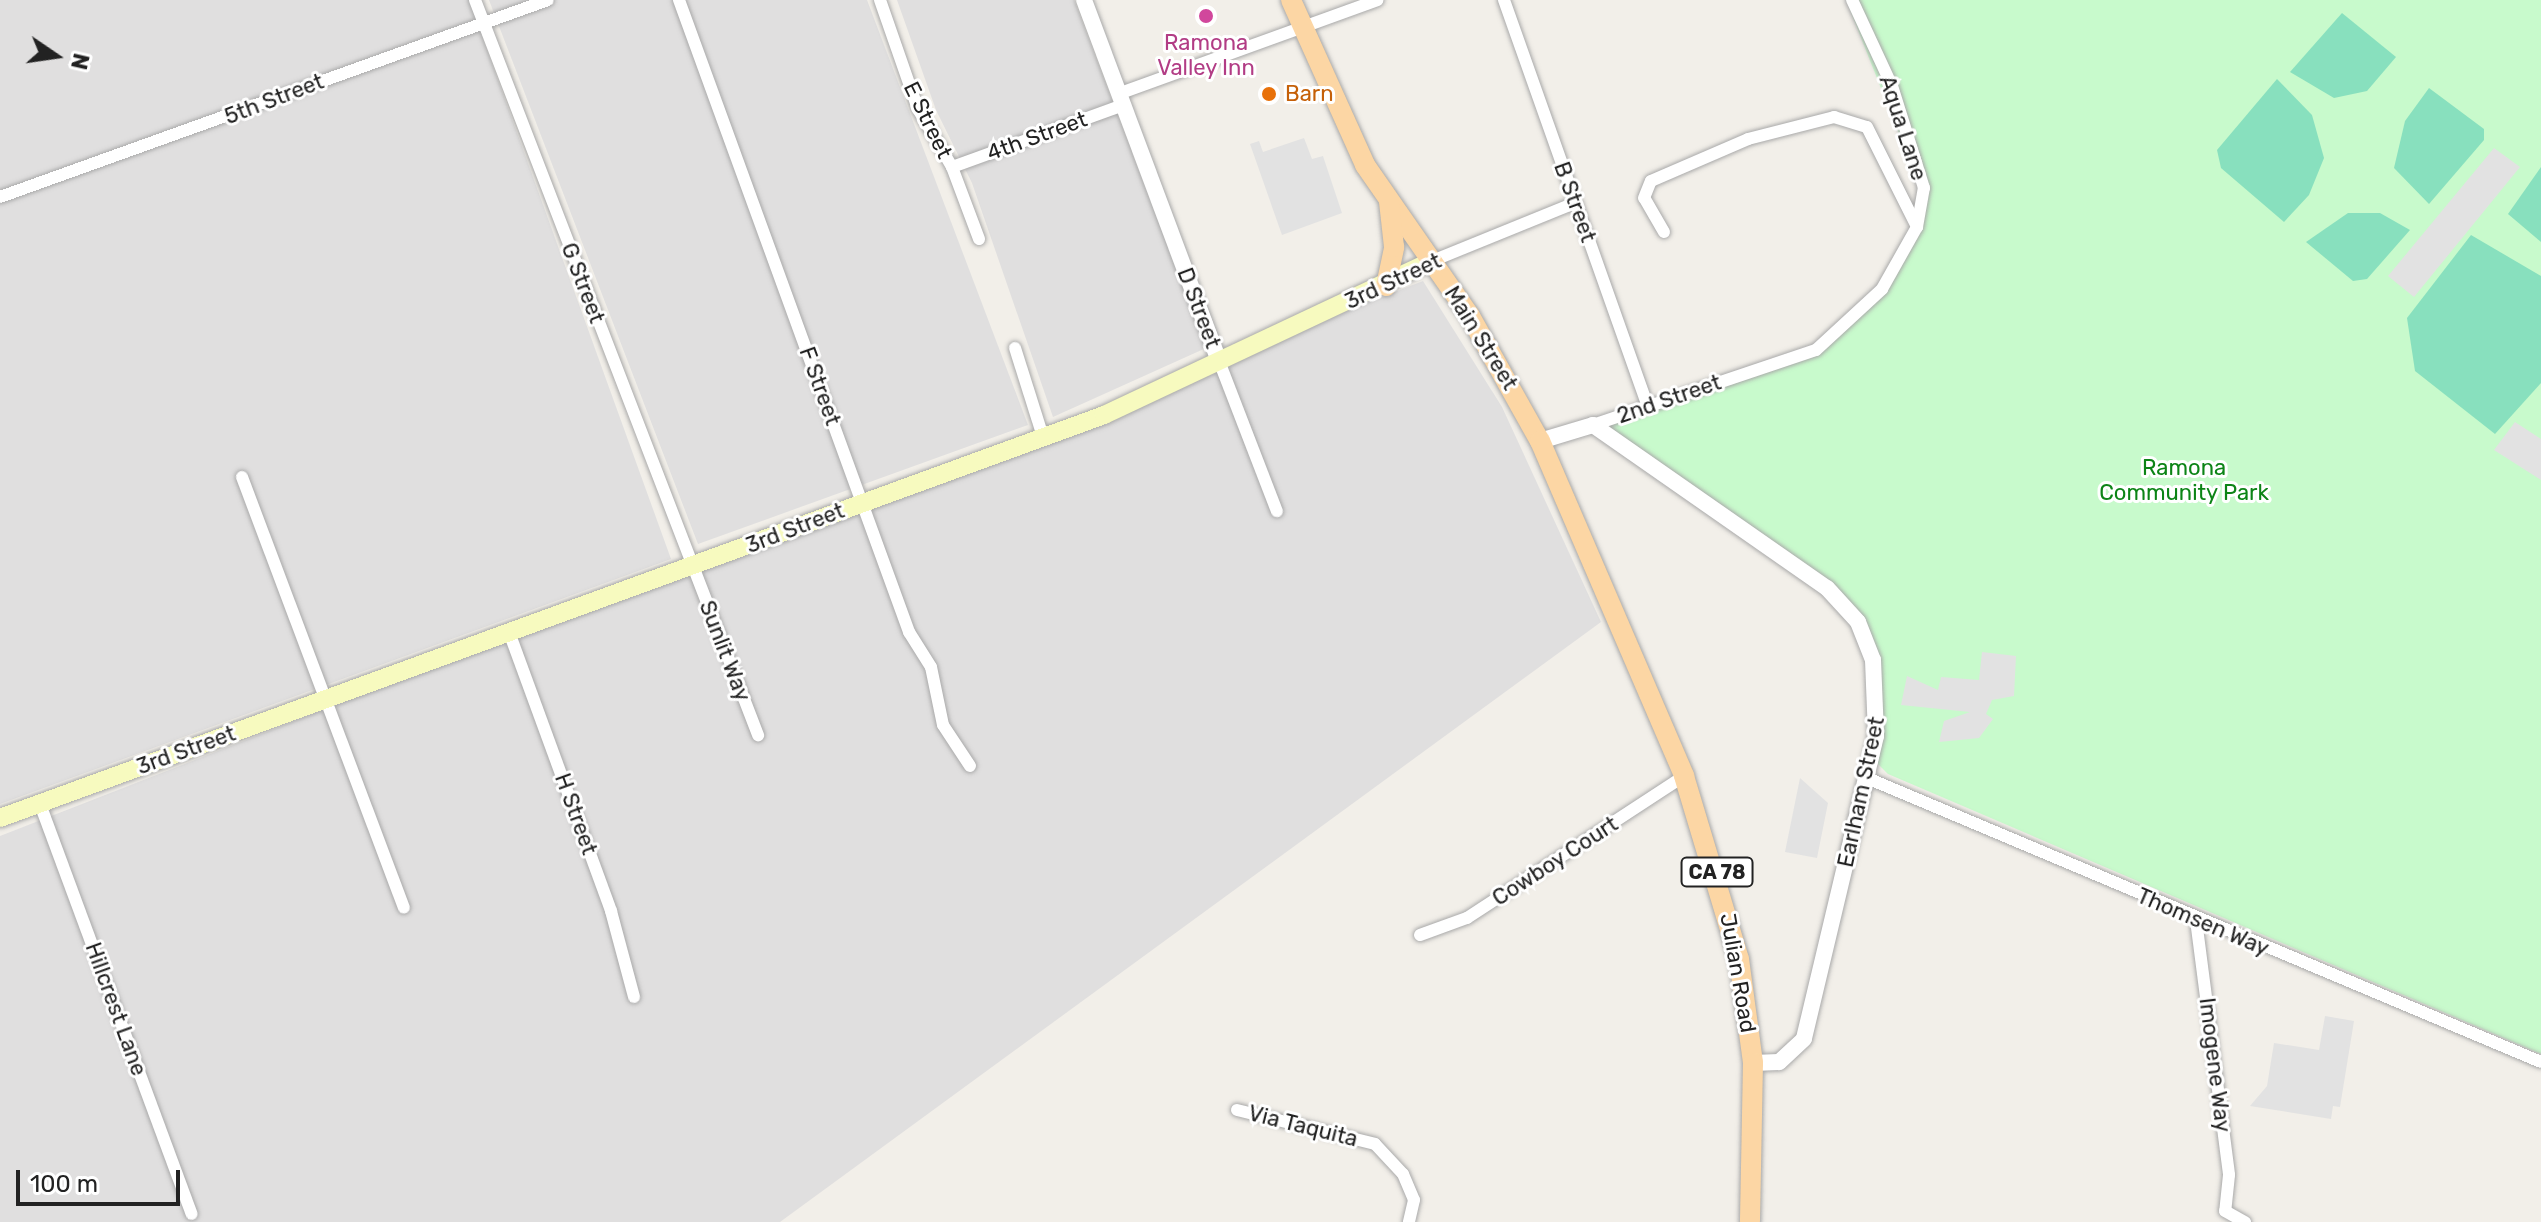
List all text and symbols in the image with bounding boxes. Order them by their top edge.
marker: Ramona Valley Inn [1197,7,1215,25]
north arrow [16,16,96,96]
place label: Ramona Valley Inn [1157,29,1255,80]
text: N [65,51,95,72]
street label: 5th Street [221,68,327,130]
street label: Aqua Lane [1874,72,1932,184]
street label: E Street [898,77,958,163]
place label: Barn [1285,81,1334,107]
marker: Barn [1260,85,1278,103]
street label: 4th Street [983,106,1091,166]
street label: B Street [1548,158,1602,246]
street label: G Street [556,239,610,327]
street label: 3rd Street [1341,247,1445,315]
street label: D Street [1172,264,1226,352]
street label: Main Street [1439,281,1523,395]
street label: F Street [794,343,846,429]
street label: 2nd Street [1613,369,1725,429]
park label: Ramona Community Park [2099,454,2269,506]
street label: 3rd Street [742,497,848,559]
street label: Sunlit Way [694,597,756,705]
street label: Earlham Street [1832,714,1890,870]
street label: 3rd Street [133,720,239,780]
street label: H Street [549,770,603,858]
street label: Cowboy Court [1487,810,1623,912]
road number: CA 78 [1679,856,1755,888]
street label: Thomsen Way [2133,882,2273,962]
street label: Julian Road [1715,911,1761,1035]
street label: Hillcrest Lane [80,939,152,1079]
street label: Imogene Way [2194,996,2236,1134]
street label: Via Taquita [1245,1100,1361,1152]
scale bar [20,1154,184,1204]
text: 100 m [30,1170,98,1198]

